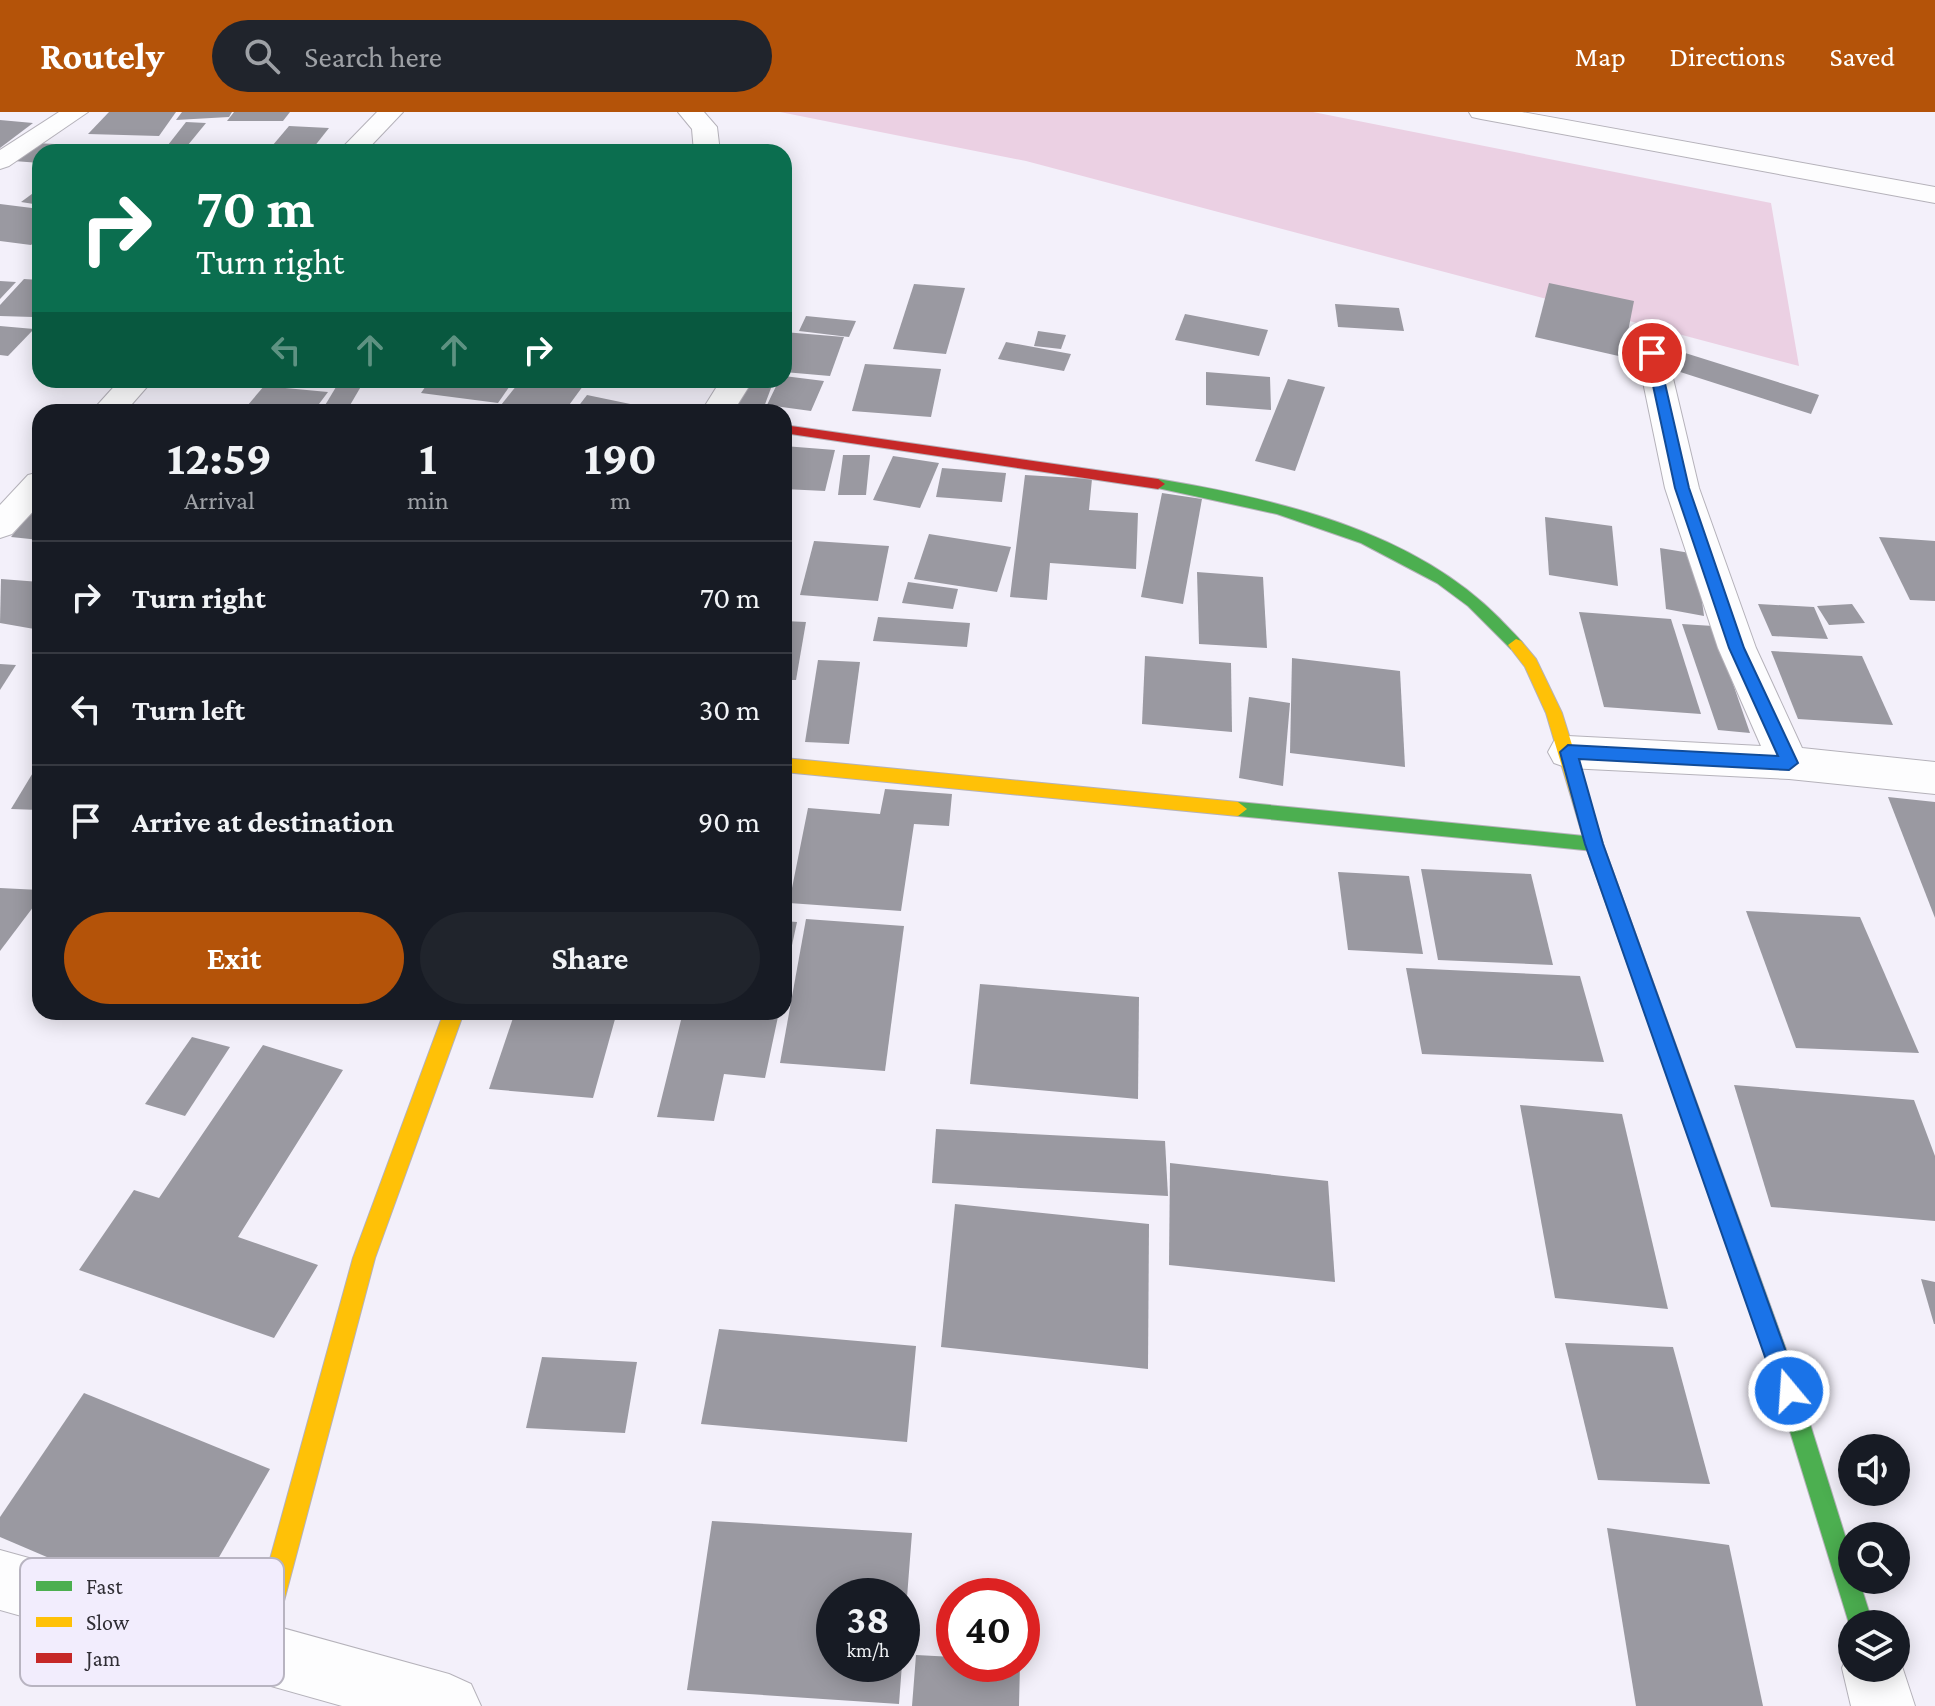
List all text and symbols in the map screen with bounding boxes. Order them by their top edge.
search box [212,20,772,92]
icon: search [240,34,284,78]
text: Routely [40,35,164,77]
text: Search here [304,40,442,73]
text: Map [1575,41,1626,72]
text: Directions [1670,41,1785,72]
text: Saved [1829,41,1895,72]
icon: right [64,176,168,280]
text: 70 m [196,177,315,239]
text: Turn right [196,242,344,282]
pin [1618,319,1686,387]
icon: left [264,328,308,372]
icon: ahead [348,328,392,372]
icon: ahead [432,328,476,372]
icon: right [516,328,560,372]
icon: arrive [1630,331,1674,375]
text: 12:59 [167,431,272,484]
text: 1 [419,431,437,484]
text: 190 [584,431,657,484]
text: Arrival [184,486,255,515]
text: min [407,486,449,515]
text: m [610,486,631,515]
icon: right [64,575,108,619]
text: Turn right [132,581,266,614]
text: 70 m [700,581,760,614]
icon: left [64,687,108,731]
text: Turn left [132,693,245,726]
text: 30 m [699,693,760,726]
icon: arrive [64,799,108,843]
text: Arrive at destination [132,805,394,838]
text: 90 m [698,805,760,838]
button: Exit [64,912,404,1004]
button: Share [420,912,760,1004]
position arrow [1747,1349,1831,1433]
map controls [1838,1434,1910,1682]
button: sound [1838,1434,1910,1506]
button: search [1838,1522,1910,1594]
legend [20,1558,284,1686]
text: Fast [86,1574,123,1599]
speed limit sign: 40 [936,1578,1040,1682]
text: 38 [847,1597,889,1642]
text: Slow [86,1610,130,1635]
button: layers [1838,1610,1910,1682]
text: km/h [846,1639,890,1661]
text: Jam [84,1646,121,1671]

